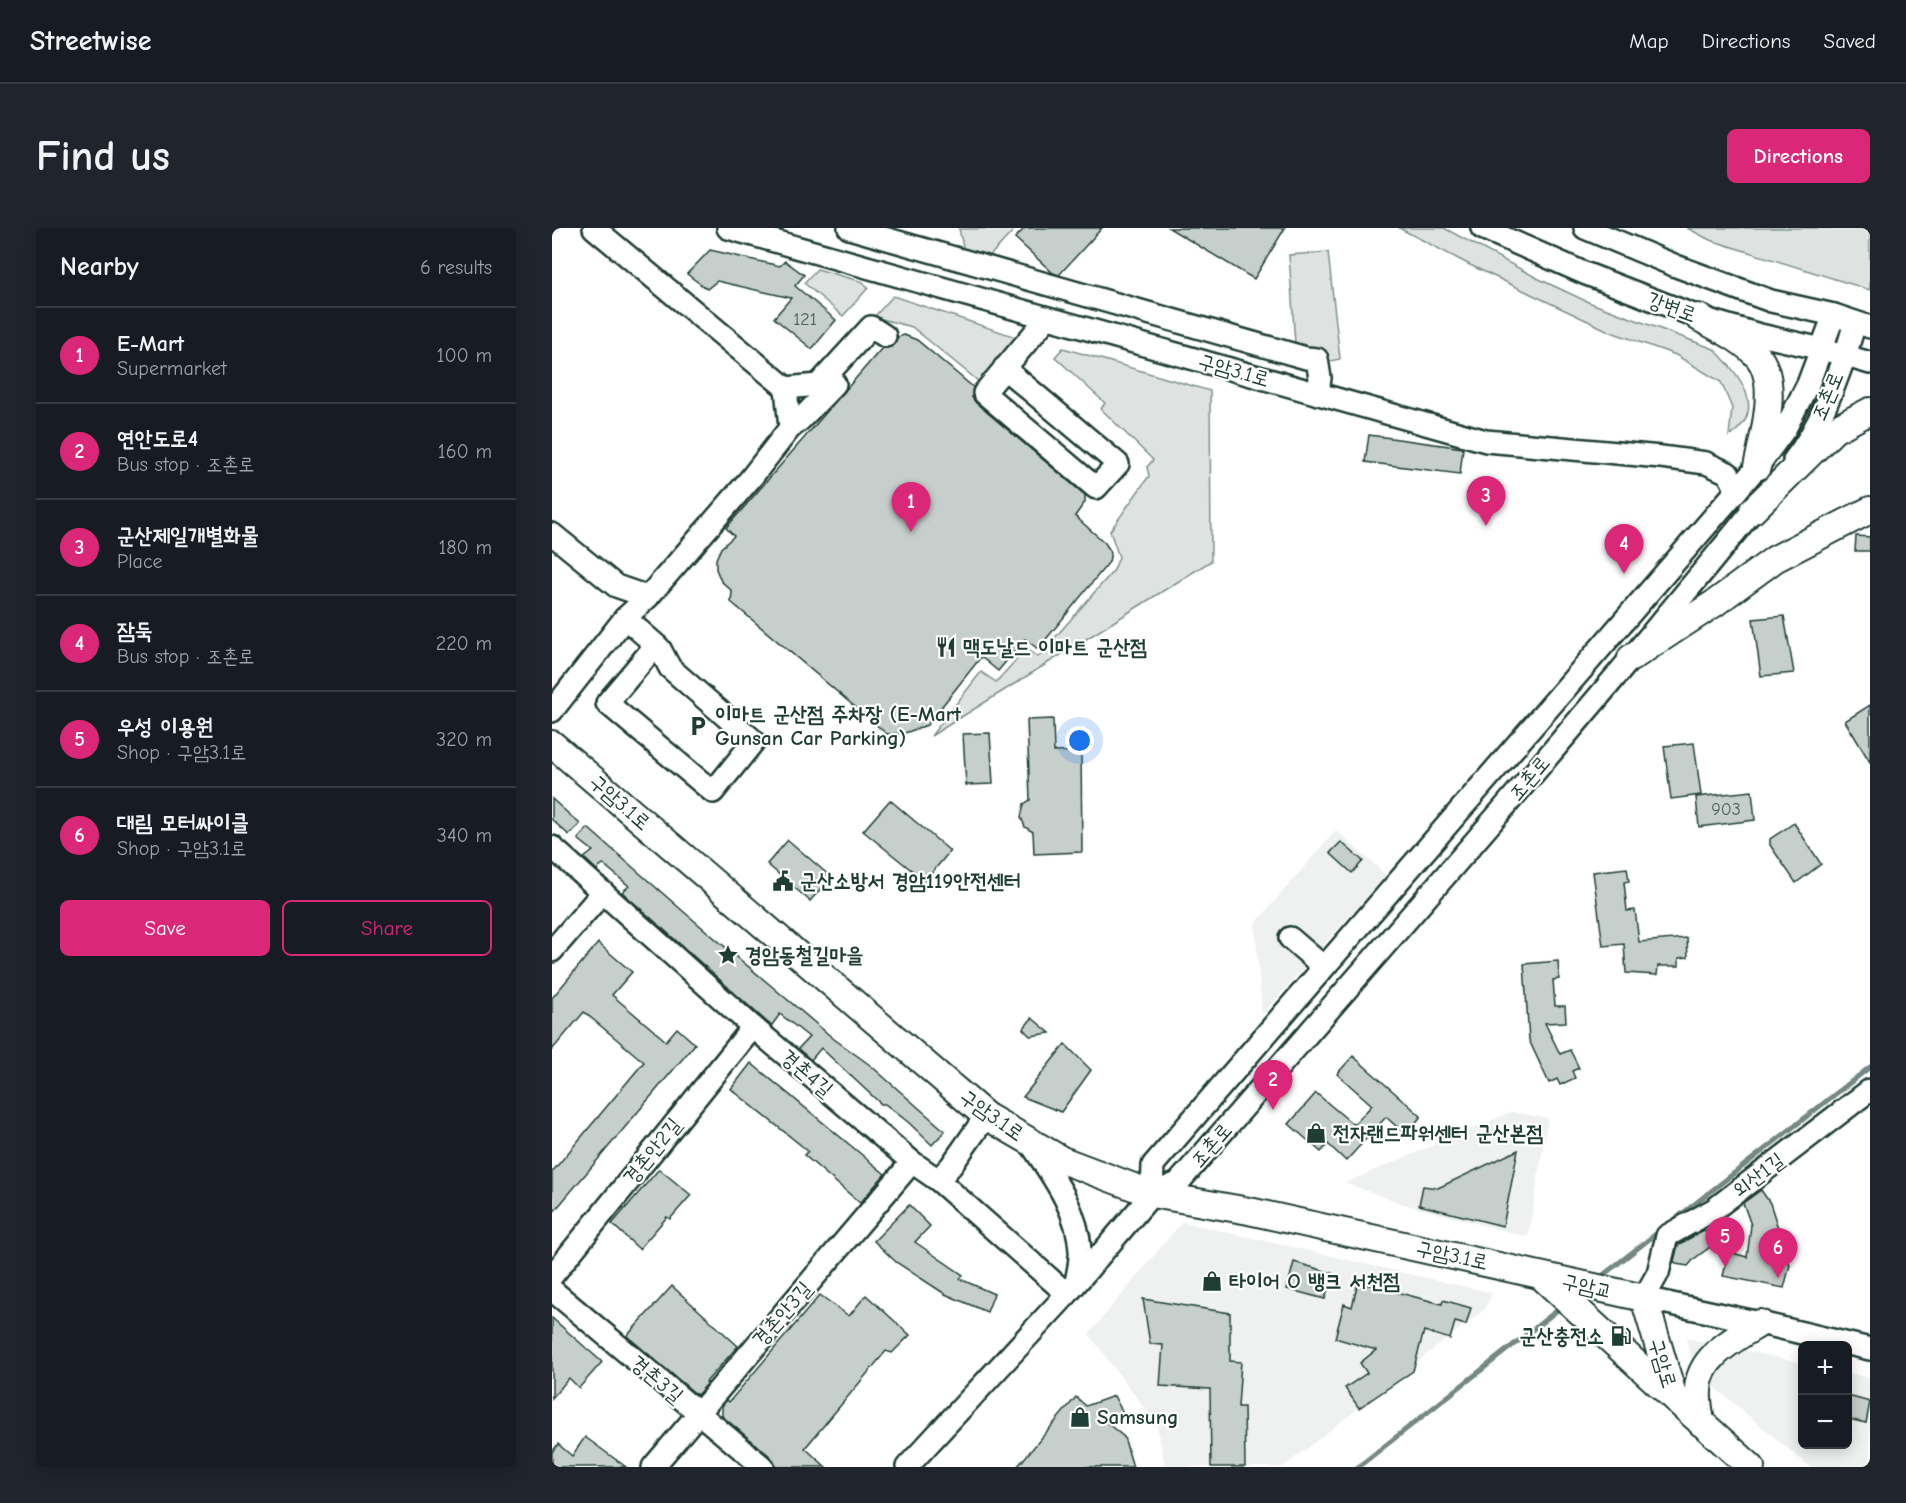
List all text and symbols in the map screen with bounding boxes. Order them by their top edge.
text: Streetwise [30,25,151,57]
text: Map [1629,29,1669,53]
text: Directions [1702,29,1791,53]
text: Saved [1824,29,1876,53]
button: Directions [1727,129,1870,183]
text: Find us [36,132,170,181]
text: Nearby [60,252,139,282]
text: 6 results [420,256,492,279]
street label: 강변로 [1644,287,1700,327]
house number: 121 [793,309,817,330]
text: E-Mart [117,331,184,357]
text: 1 [76,344,83,367]
text: 100 m [437,344,492,367]
street label: 구암3.1로 [1196,348,1272,392]
text: Supermarket [117,357,227,380]
street label: 조촌로 [1806,368,1848,424]
text: 연안도로4 [117,426,198,452]
text: 2 [75,440,84,463]
text: 160 m [438,440,492,463]
text: Bus stop · 조촌로 [117,453,254,476]
pin: 3 [1466,476,1506,526]
pin: 1 [892,482,930,532]
text: 군산제일개별화물 [117,523,259,549]
pin: 4 [1604,524,1644,574]
text: 3 [75,536,84,559]
text: 180 m [438,536,492,559]
text: Place [117,550,163,573]
text: 잠둑 [117,618,152,644]
text: 4 [75,632,84,655]
text: 220 m [436,632,492,655]
restaurant icon: 맥도날드 이마트 군산점 [934,635,958,659]
place label: 맥도날드 이마트 군산점 [963,635,1147,659]
text: Bus stop · 조촌로 [117,645,254,668]
place label: 이마트 군산점 주차장 (E-Mart Gunsan Car Parking) [715,702,962,750]
text: 우성 이용원 [117,714,213,740]
parking icon: 이마트 군산점 주차장 (E-Mart Gunsan Car Parking) [686,714,710,738]
your location [1065,726,1094,755]
text: 5 [74,728,85,751]
text: 320 m [436,728,492,751]
text: Shop · 구암3.1로 [117,741,246,764]
street label: 조촌로 [1504,751,1554,805]
street label: 구암3.1로 [585,769,655,835]
house number: 903 [1711,799,1741,820]
text: 대림 모터싸이클 [117,810,249,836]
text: 6 [74,824,85,847]
text: 340 m [437,824,492,847]
text: Shop · 구암3.1로 [117,837,246,860]
public building icon: 군산소방서 경암119안전센터 [771,869,795,893]
place label: 군산소방서 경암119안전센터 [800,869,1021,893]
button: Save [60,900,270,956]
button: Share [282,900,492,956]
place icon: 경암동철길마을 [716,943,740,967]
place label: 경암동철길마을 [745,943,863,967]
street label: 경촌4길 [776,1044,838,1102]
pin: 2 [1254,1060,1292,1110]
street label: 구암3.1로 [955,1084,1029,1146]
street label: 경촌안2길 [618,1113,686,1189]
street label: 조촌로 [1185,1118,1237,1172]
shop icon: 전자랜드파워센터 군산본점 [1304,1121,1328,1145]
place label: 전자랜드파워센터 군산본점 [1333,1121,1543,1145]
street label: 외산1길 [1727,1148,1789,1202]
pin: 5 [1706,1218,1744,1267]
pin: 6 [1758,1228,1798,1278]
street label: 구암3.1로 [1414,1236,1490,1274]
shop icon: 타이어 O 뱅크 서천점 [1200,1269,1224,1293]
place label: 타이어 O 뱅크 서천점 [1229,1269,1400,1293]
street label: 구암교 [1560,1269,1614,1303]
street label: 경촌안3길 [747,1277,817,1351]
place label: 군산충전소 [1520,1324,1604,1348]
fuel station icon: 군산충전소 [1609,1324,1633,1348]
street label: 구암로 [1644,1335,1682,1391]
map controls [1798,1341,1852,1449]
button: + [1798,1341,1852,1395]
street label: 경촌3길 [626,1350,688,1408]
button: − [1798,1395,1852,1449]
shop icon: Samsung [1068,1405,1092,1429]
place label: Samsung [1097,1405,1179,1429]

